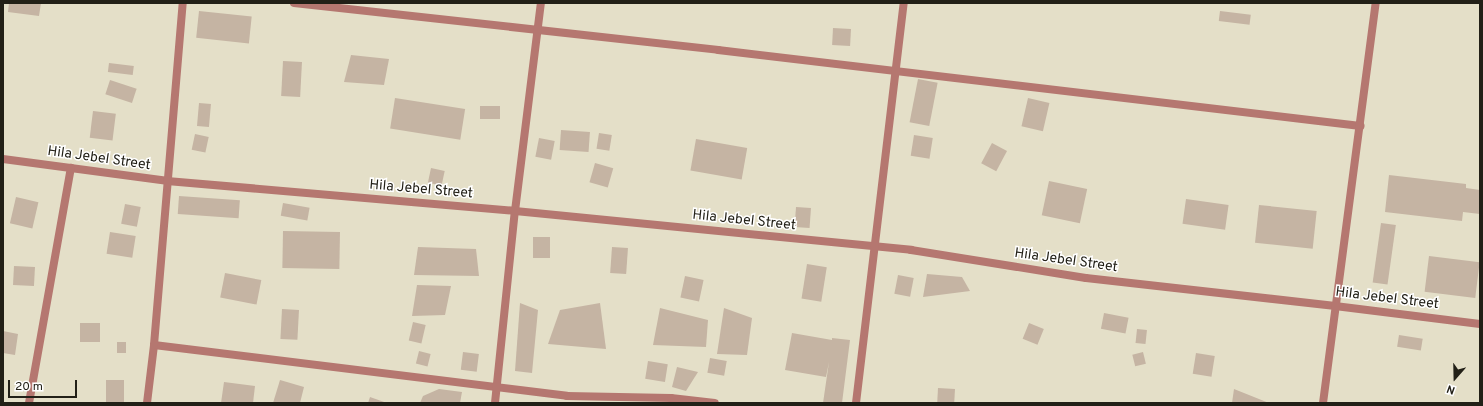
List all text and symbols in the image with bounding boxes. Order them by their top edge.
street label: Hila Jebel Street [46,143,152,175]
street label: Hila Jebel Street [368,177,474,203]
street label: Hila Jebel Street [691,207,797,235]
street label: Hila Jebel Street [1013,245,1119,277]
street label: Hila Jebel Street [1334,284,1440,314]
north arrow [1435,358,1475,398]
scale bar [10,372,79,398]
text: 20 m [15,379,43,395]
text: N [1445,381,1457,397]

